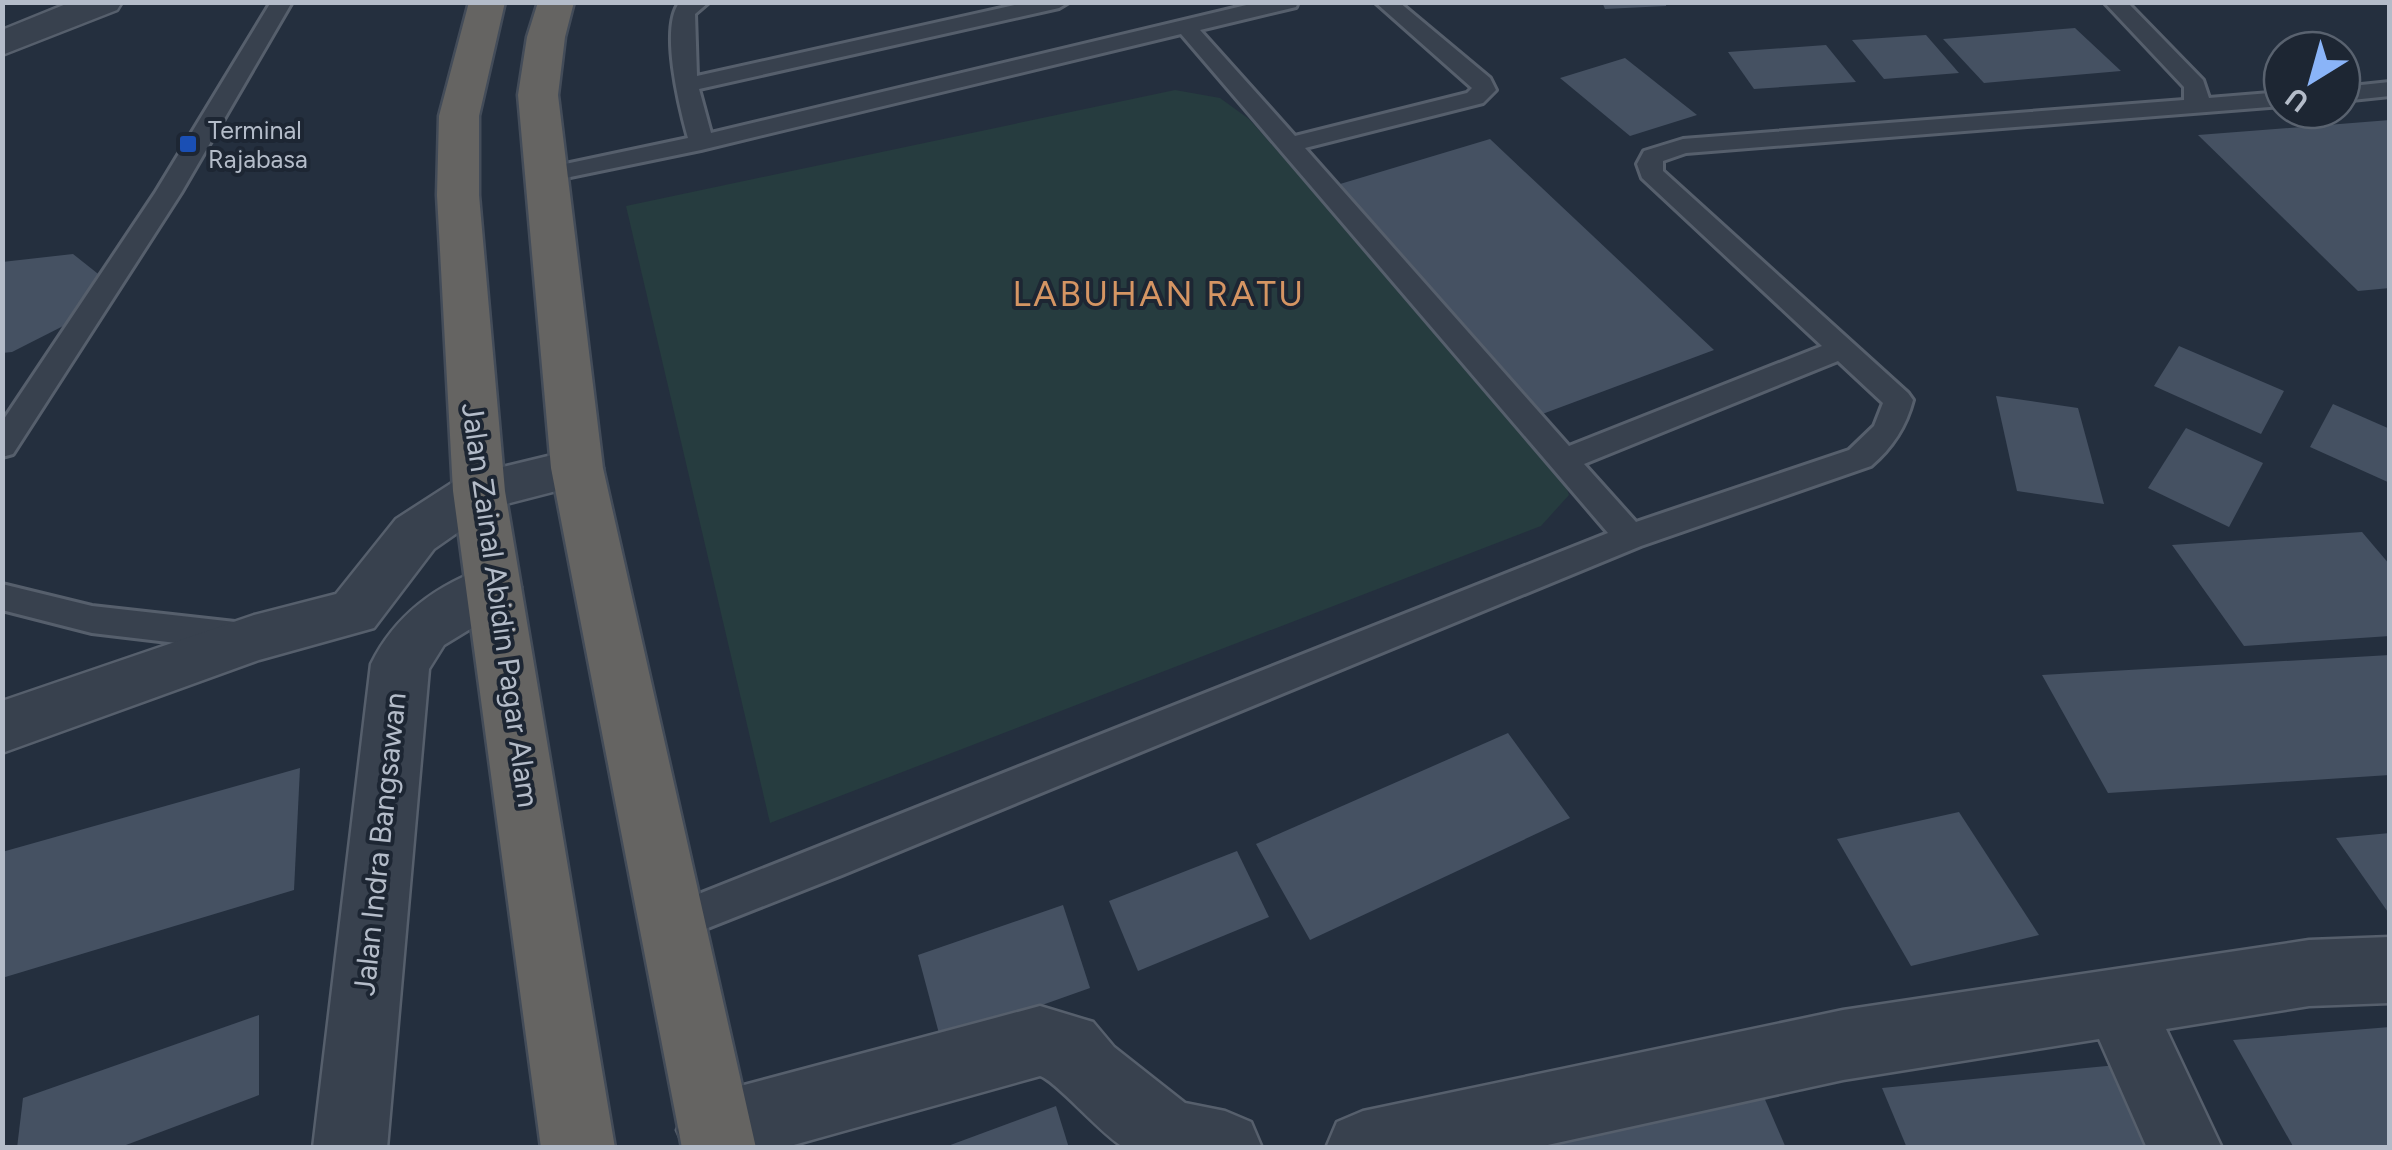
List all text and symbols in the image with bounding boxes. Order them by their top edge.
north arrow [2262,30,2362,130]
text: U [2279,80,2315,119]
place label: Terminal Rajabasa [208,115,308,174]
marker: Terminal Rajabasa [177,133,199,155]
district label: LABUHAN RATU [1012,273,1306,315]
street label: Jalan Zainal Abidin Pagar Alam [454,400,547,810]
street label: Jalan Indra Bangsawan [345,691,414,997]

